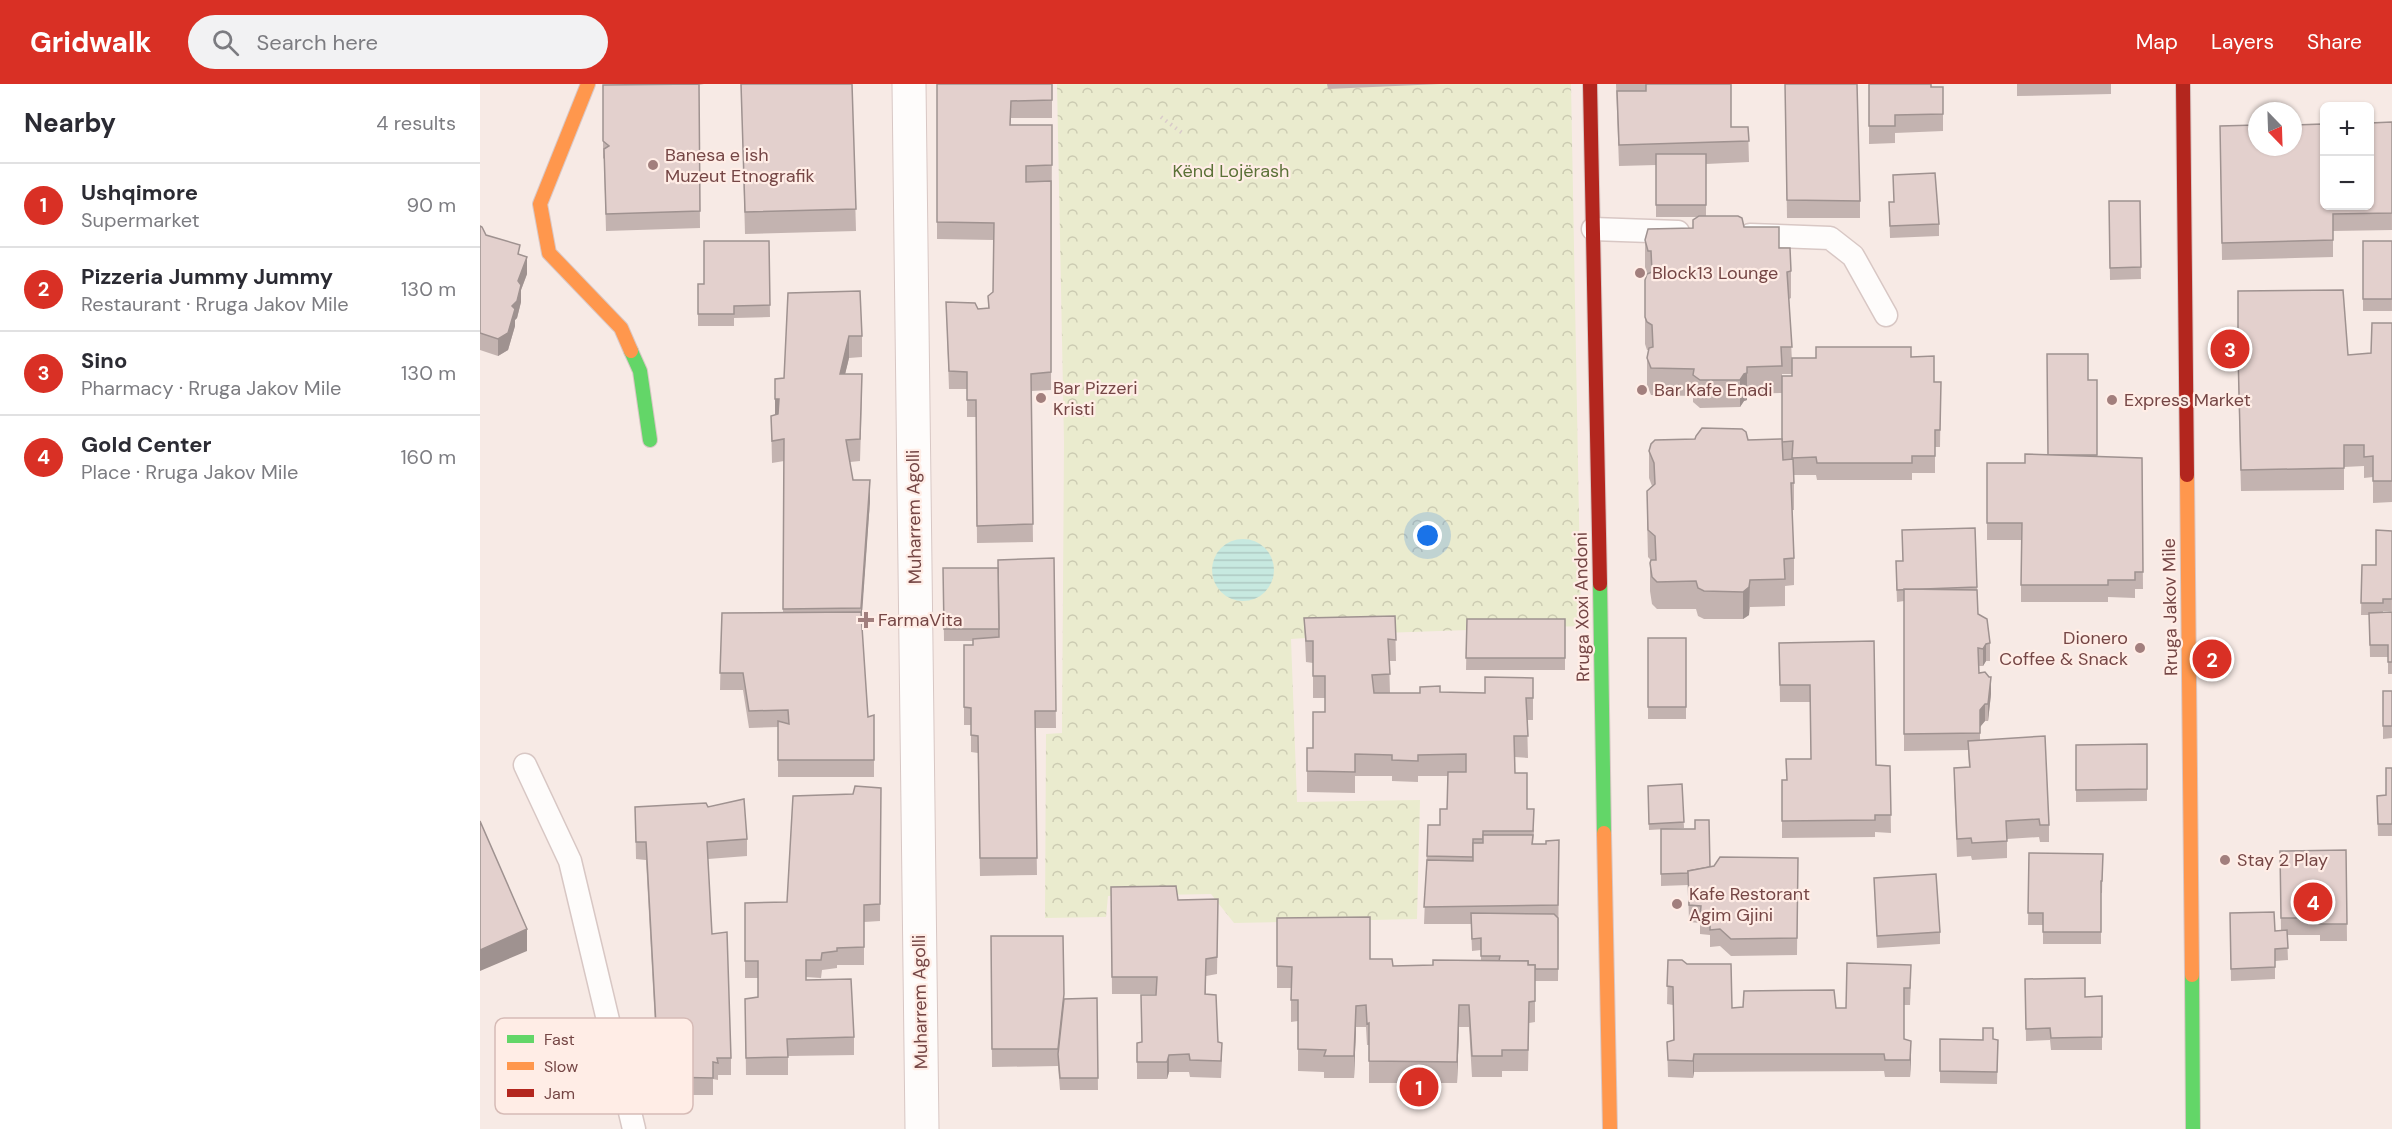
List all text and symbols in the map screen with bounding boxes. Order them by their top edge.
search box [188,15,608,69]
text: Gridwalk [30,24,152,61]
icon: search [209,26,242,59]
text: Search here [257,28,378,57]
text: Map [2136,28,2178,56]
text: Layers [2211,28,2274,56]
text: Share [2307,28,2362,56]
north arrow [2248,102,2302,156]
map controls [2320,102,2374,210]
button: + [2320,102,2374,156]
text: Nearby [24,106,116,140]
text: 4 results [376,110,456,136]
place label: Banesa e ish Muzeut Etnografik [665,143,815,188]
button: − [2320,156,2374,210]
marker: Banesa e ish Muzeut Etnografik [646,158,660,172]
park label: Kënd Lojërash [1173,159,1289,183]
text: Ushqimore [81,178,198,207]
text: 1 [40,192,47,218]
text: 90 m [407,192,456,218]
text: Supermarket [81,207,200,233]
place label: Block13 Lounge [1652,261,1778,285]
text: Pizzeria Jummy Jummy [81,262,333,291]
marker: Block13 Lounge [1633,266,1647,280]
text: 2 [38,276,49,302]
text: 130 m [401,276,456,302]
text: Restaurant · Rruga Jakov Mile [81,291,349,317]
pin: 3 [2210,326,2250,372]
text: Sino [81,346,127,375]
text: 3 [37,360,50,386]
text: 130 m [401,360,456,386]
text: Pharmacy · Rruga Jakov Mile [81,375,341,401]
place label: Bar Pizzeri Kristi [1053,376,1138,421]
place label: Bar Kafe Enadi [1654,378,1773,402]
marker: Bar Kafe Enadi [1635,383,1649,397]
place label: Express Market [2124,388,2251,412]
marker: Bar Pizzeri Kristi [1034,391,1048,405]
marker: Express Market [2105,393,2119,407]
text: Gold Center [81,430,212,459]
text: 4 [37,444,50,470]
text: 160 m [400,444,456,470]
street label: Muharrem Agolli [901,450,927,584]
text: Place · Rruga Jakov Mile [81,459,298,485]
your location [1413,521,1442,550]
street label: Rruga Xoxi Andoni [1569,532,1595,682]
street label: Rruga Jakov Mile [2157,538,2183,676]
place label: FarmaVita [878,608,963,632]
marker: FarmaVita [859,613,873,627]
place label: Dionero Coffee & Snack [1999,626,2128,671]
pin: 2 [2192,636,2232,682]
marker: Dionero Coffee & Snack [2133,641,2147,655]
place label: Stay 2 Play [2237,848,2328,872]
marker: Stay 2 Play [2218,853,2232,867]
pin: 4 [2294,880,2332,924]
place label: Kafe Restorant Agim Gjini [1689,882,1810,927]
marker: Kafe Restorant Agim Gjini [1670,897,1684,911]
street label: Muharrem Agolli [907,935,933,1069]
legend [495,1018,693,1114]
text: Fast [544,1029,575,1050]
text: Slow [544,1056,578,1077]
pin: 1 [1400,1064,1438,1110]
text: Jam [544,1083,575,1104]

